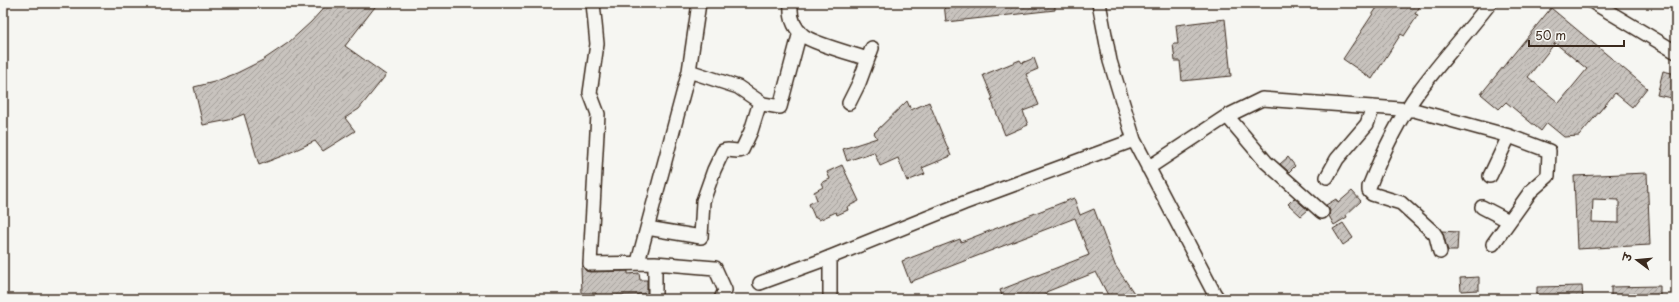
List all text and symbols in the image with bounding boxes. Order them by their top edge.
scale bar [1529,22,1624,48]
text: 50 m [1535,26,1566,44]
north arrow [1617,240,1657,280]
text: उ [1617,250,1637,264]

